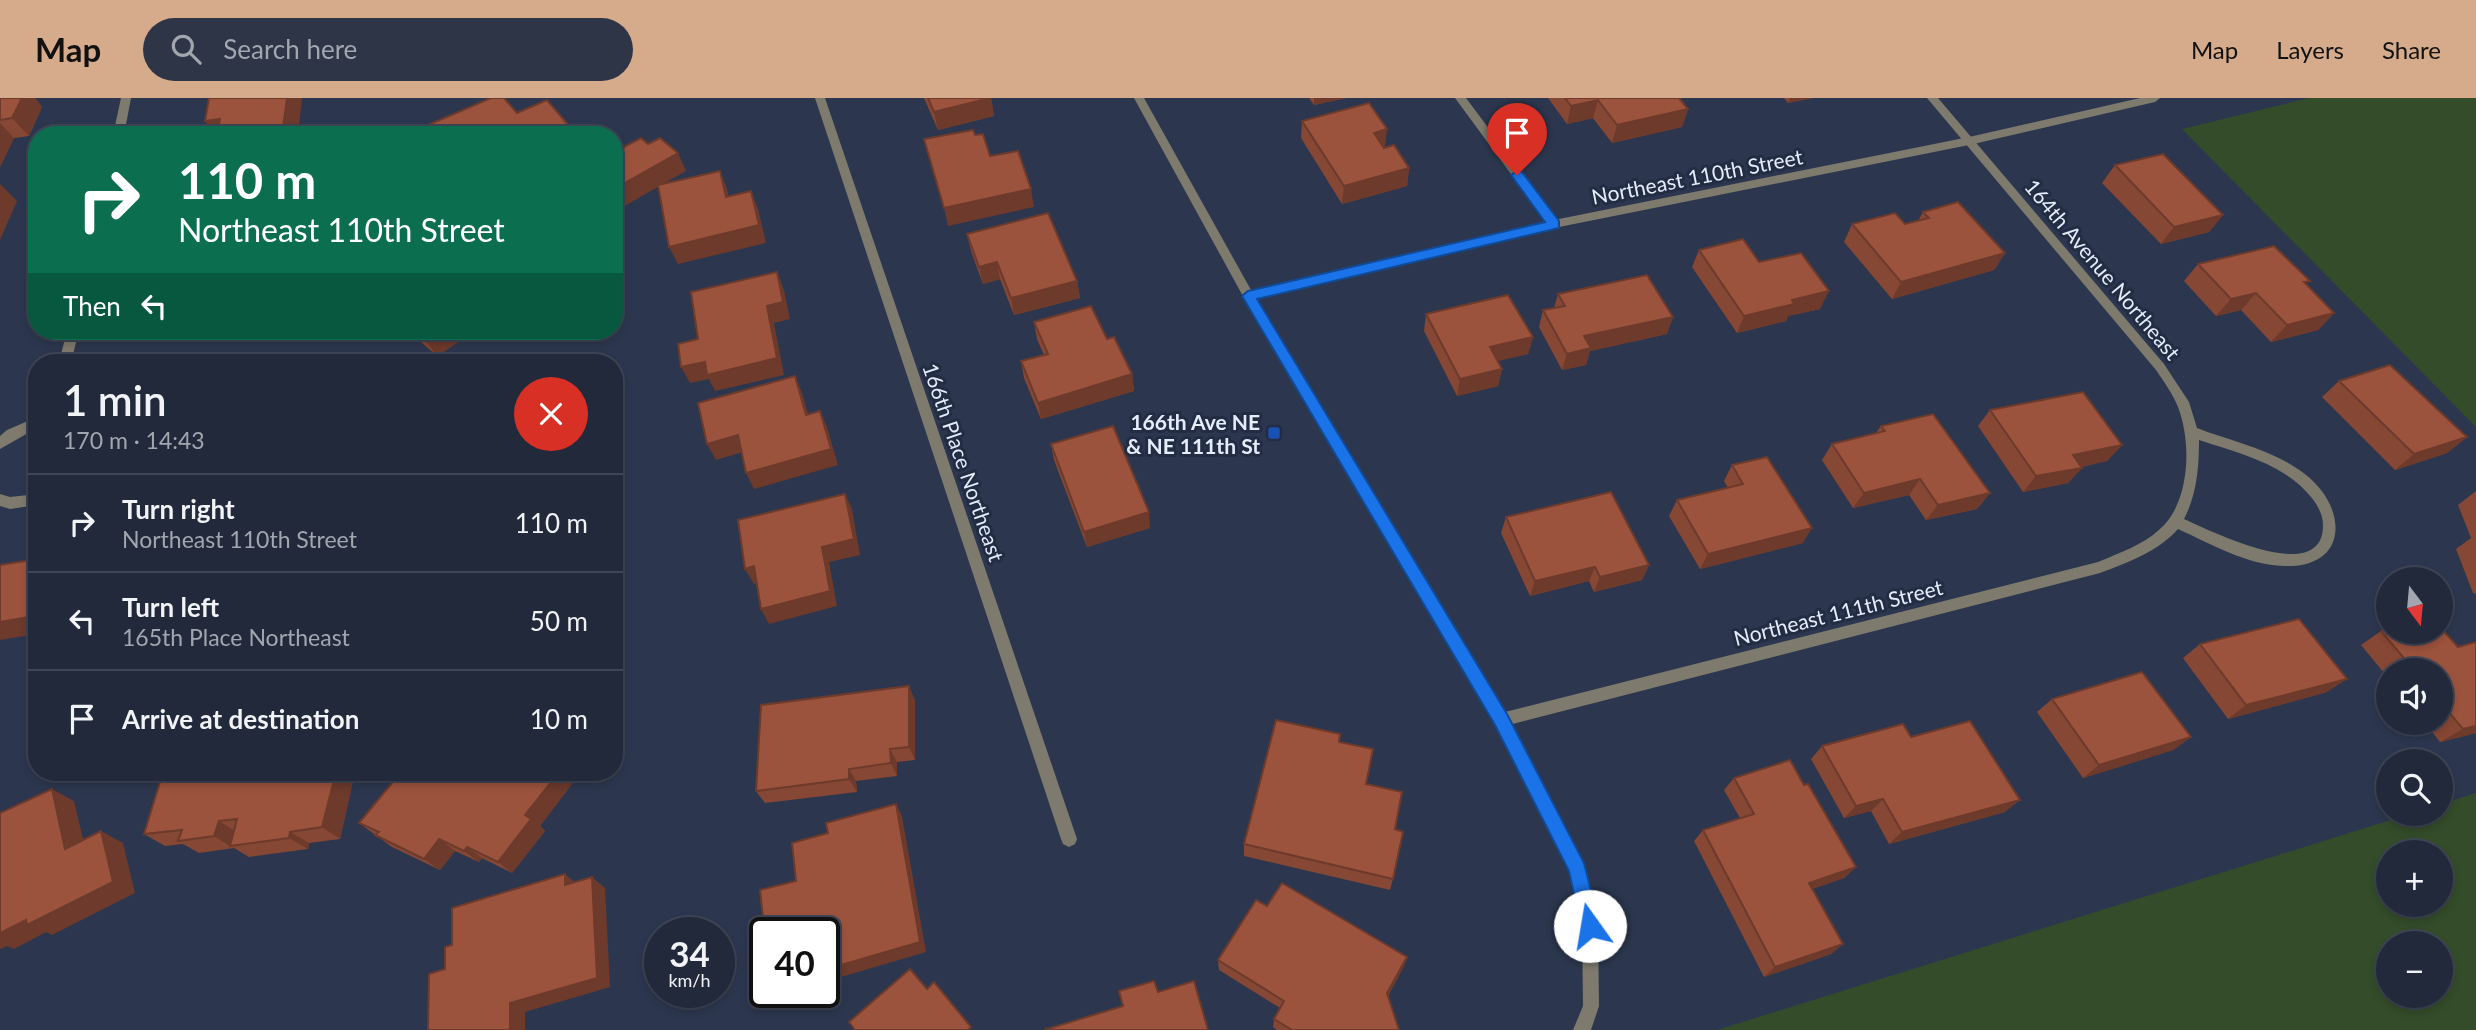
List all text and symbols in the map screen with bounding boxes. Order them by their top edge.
search box [143,18,633,81]
text: Map [35,29,101,69]
icon: search [167,30,205,68]
text: Search here [223,33,357,65]
text: Map [2191,35,2238,64]
text: Layers [2276,35,2344,64]
text: Share [2382,35,2441,64]
pin [1487,103,1547,175]
icon: arrive [1498,114,1536,152]
street label: Northeast 110th Street [1589,143,1805,209]
text: 110 m [178,151,316,209]
icon: right [63,154,154,245]
street label: 164th Avenue Northeast [2020,174,2186,365]
text: Northeast 110th Street [178,210,505,249]
icon: left [135,287,173,325]
text: Then [63,290,121,322]
street label: 166th Place Northeast [918,360,1010,565]
text: 1 min [63,375,167,425]
button: close [514,377,588,451]
place label: 166th Ave NE & NE 111th St [1126,409,1260,458]
marker: 166th Ave NE & NE 111th St [1266,425,1282,441]
text: 170 m · 14:43 [63,426,205,454]
text: Turn right [122,493,235,525]
icon: right [63,504,101,542]
text: 110 m [515,507,588,539]
text: Northeast 110th Street [122,525,357,553]
north arrow [2376,567,2454,644]
map controls [2376,567,2453,1008]
street label: Northeast 111th Street [1731,574,1946,650]
text: Turn left [122,591,219,623]
icon: left [63,602,101,640]
text: 50 m [530,605,588,637]
text: 165th Place Northeast [122,623,350,651]
button: sound [2376,658,2453,735]
icon: arrive [63,700,101,738]
text: Arrive at destination [122,703,359,735]
text: 10 m [530,703,588,735]
button: search [2376,749,2453,826]
button: + [2376,840,2453,917]
position arrow [1553,889,1627,963]
speed limit sign: 40 [749,917,840,1008]
button: − [2376,931,2453,1008]
text: 34 [669,932,710,974]
text: km/h [668,969,711,991]

